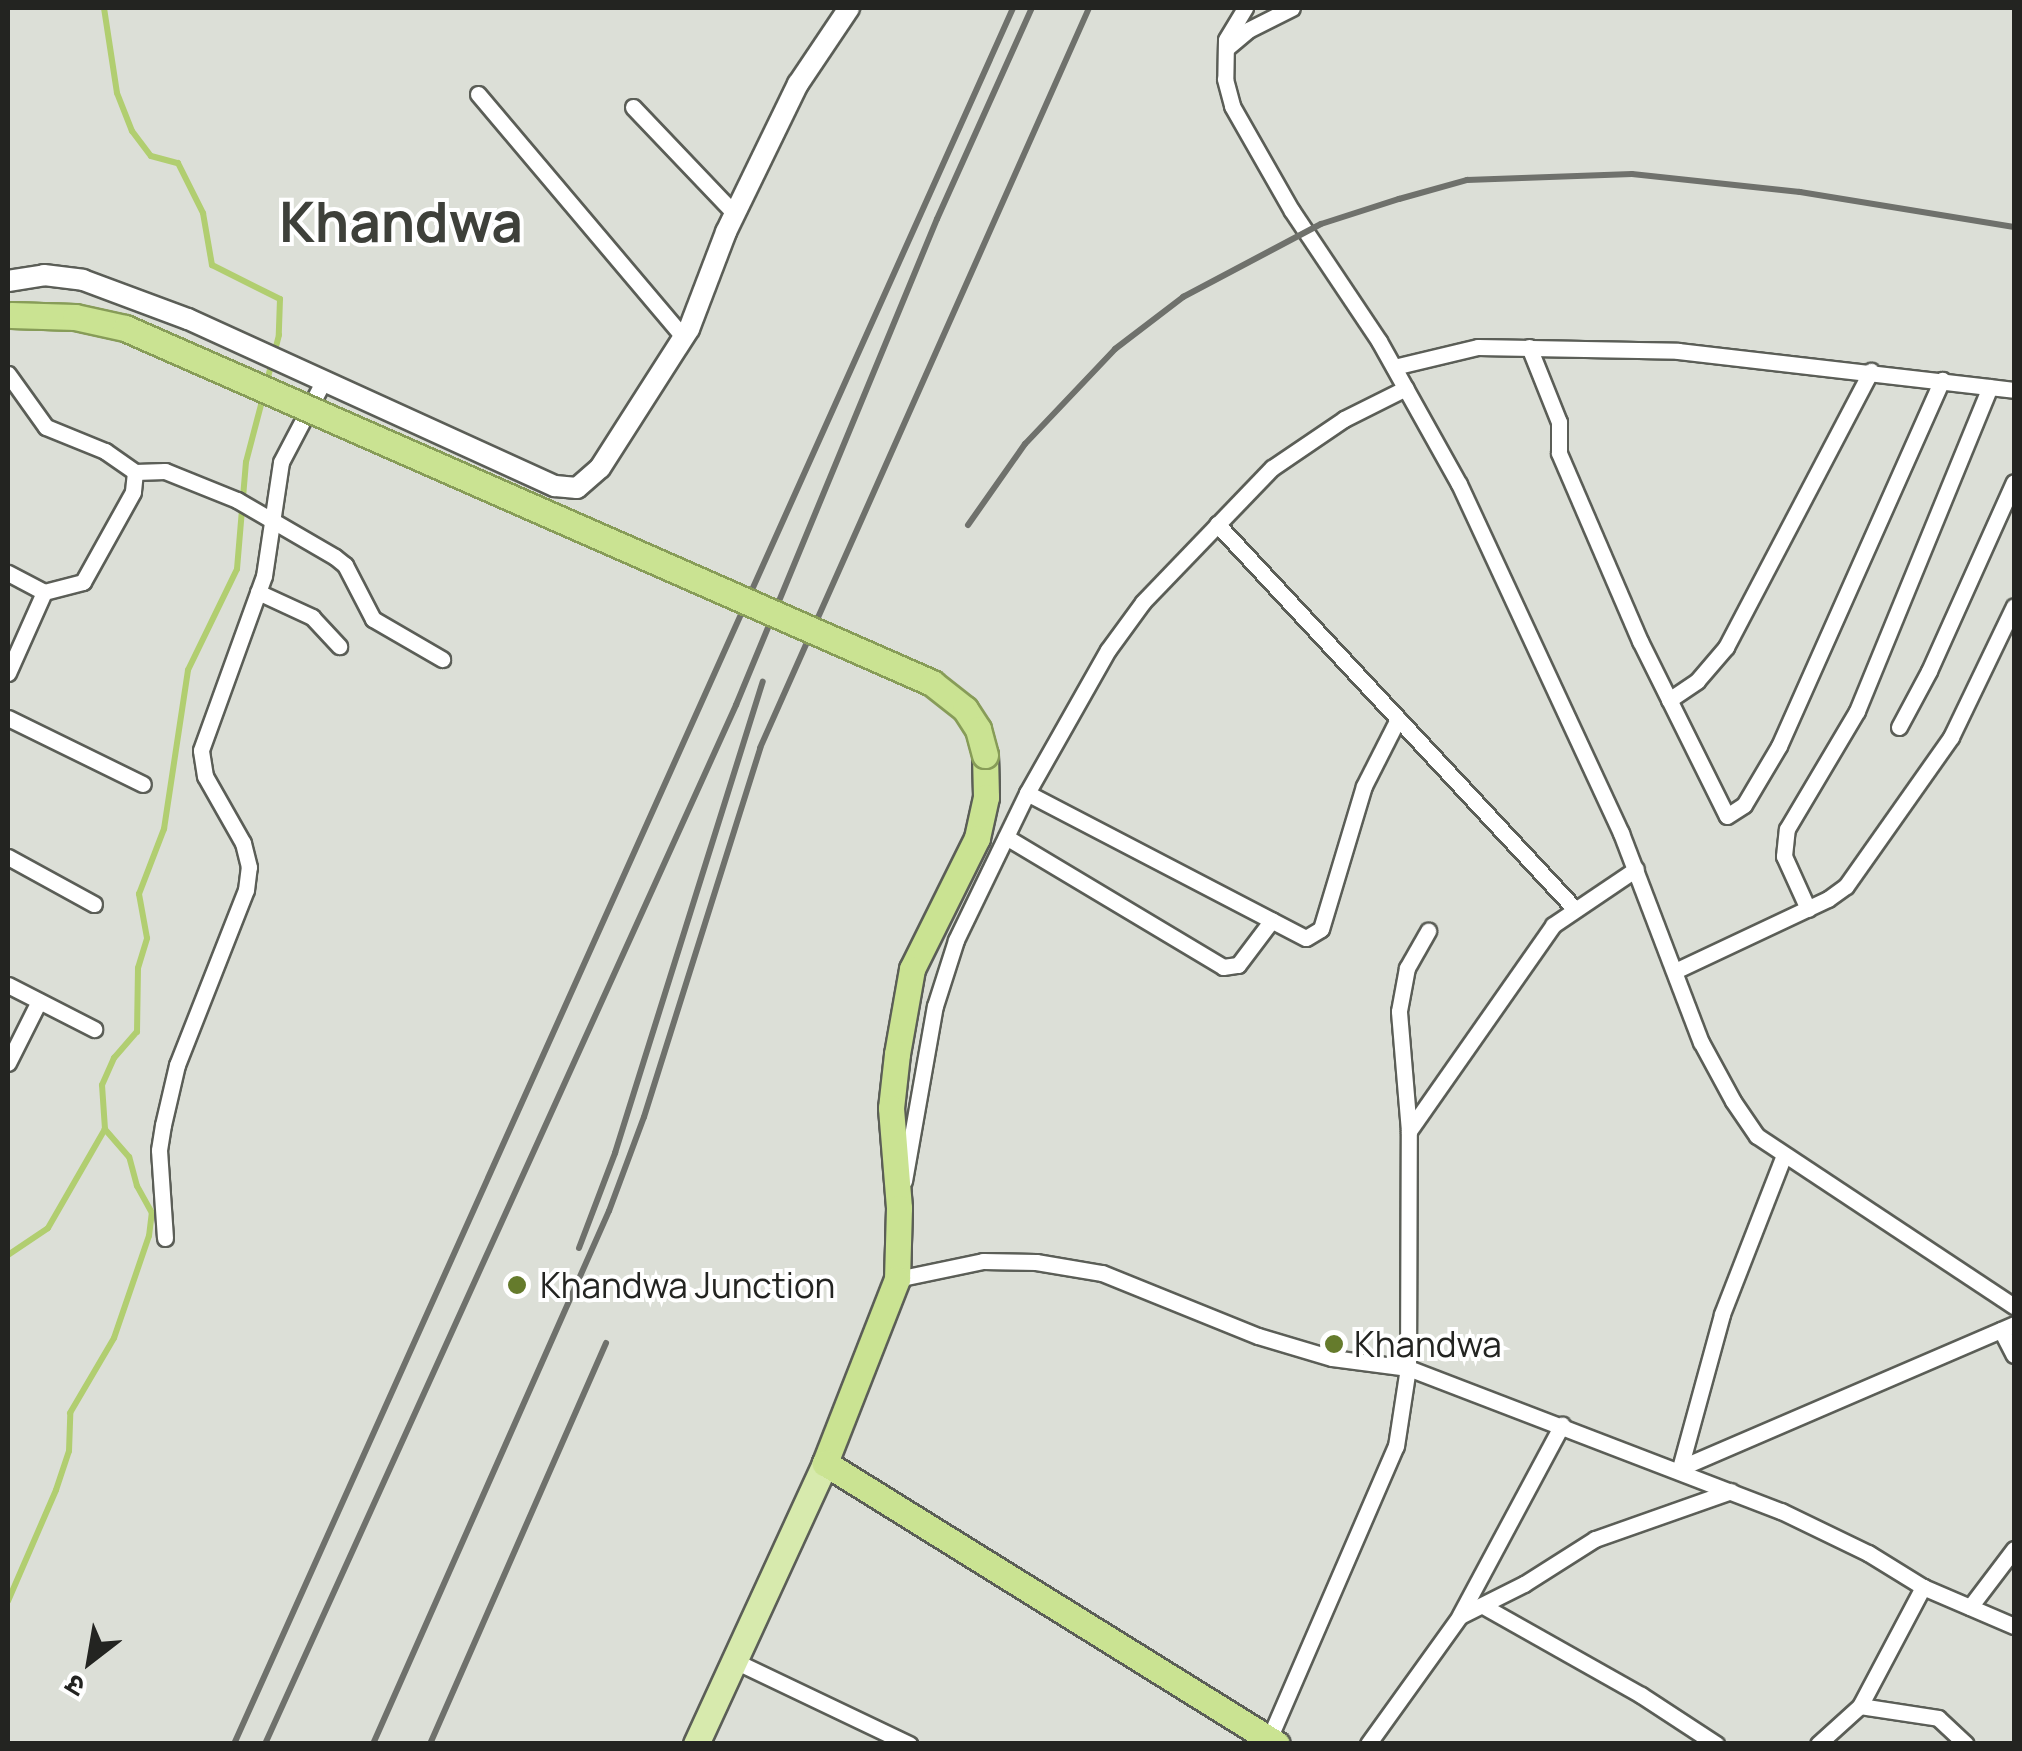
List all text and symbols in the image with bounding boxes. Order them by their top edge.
district label: Khandwa [279,189,523,255]
place label: Khandwa Junction [540,1264,835,1306]
marker: Khandwa Junction [504,1272,530,1298]
place label: Khandwa [1354,1323,1502,1365]
marker: Khandwa [1323,1333,1345,1355]
north arrow [40,1611,140,1711]
text: उ [58,1666,91,1707]

